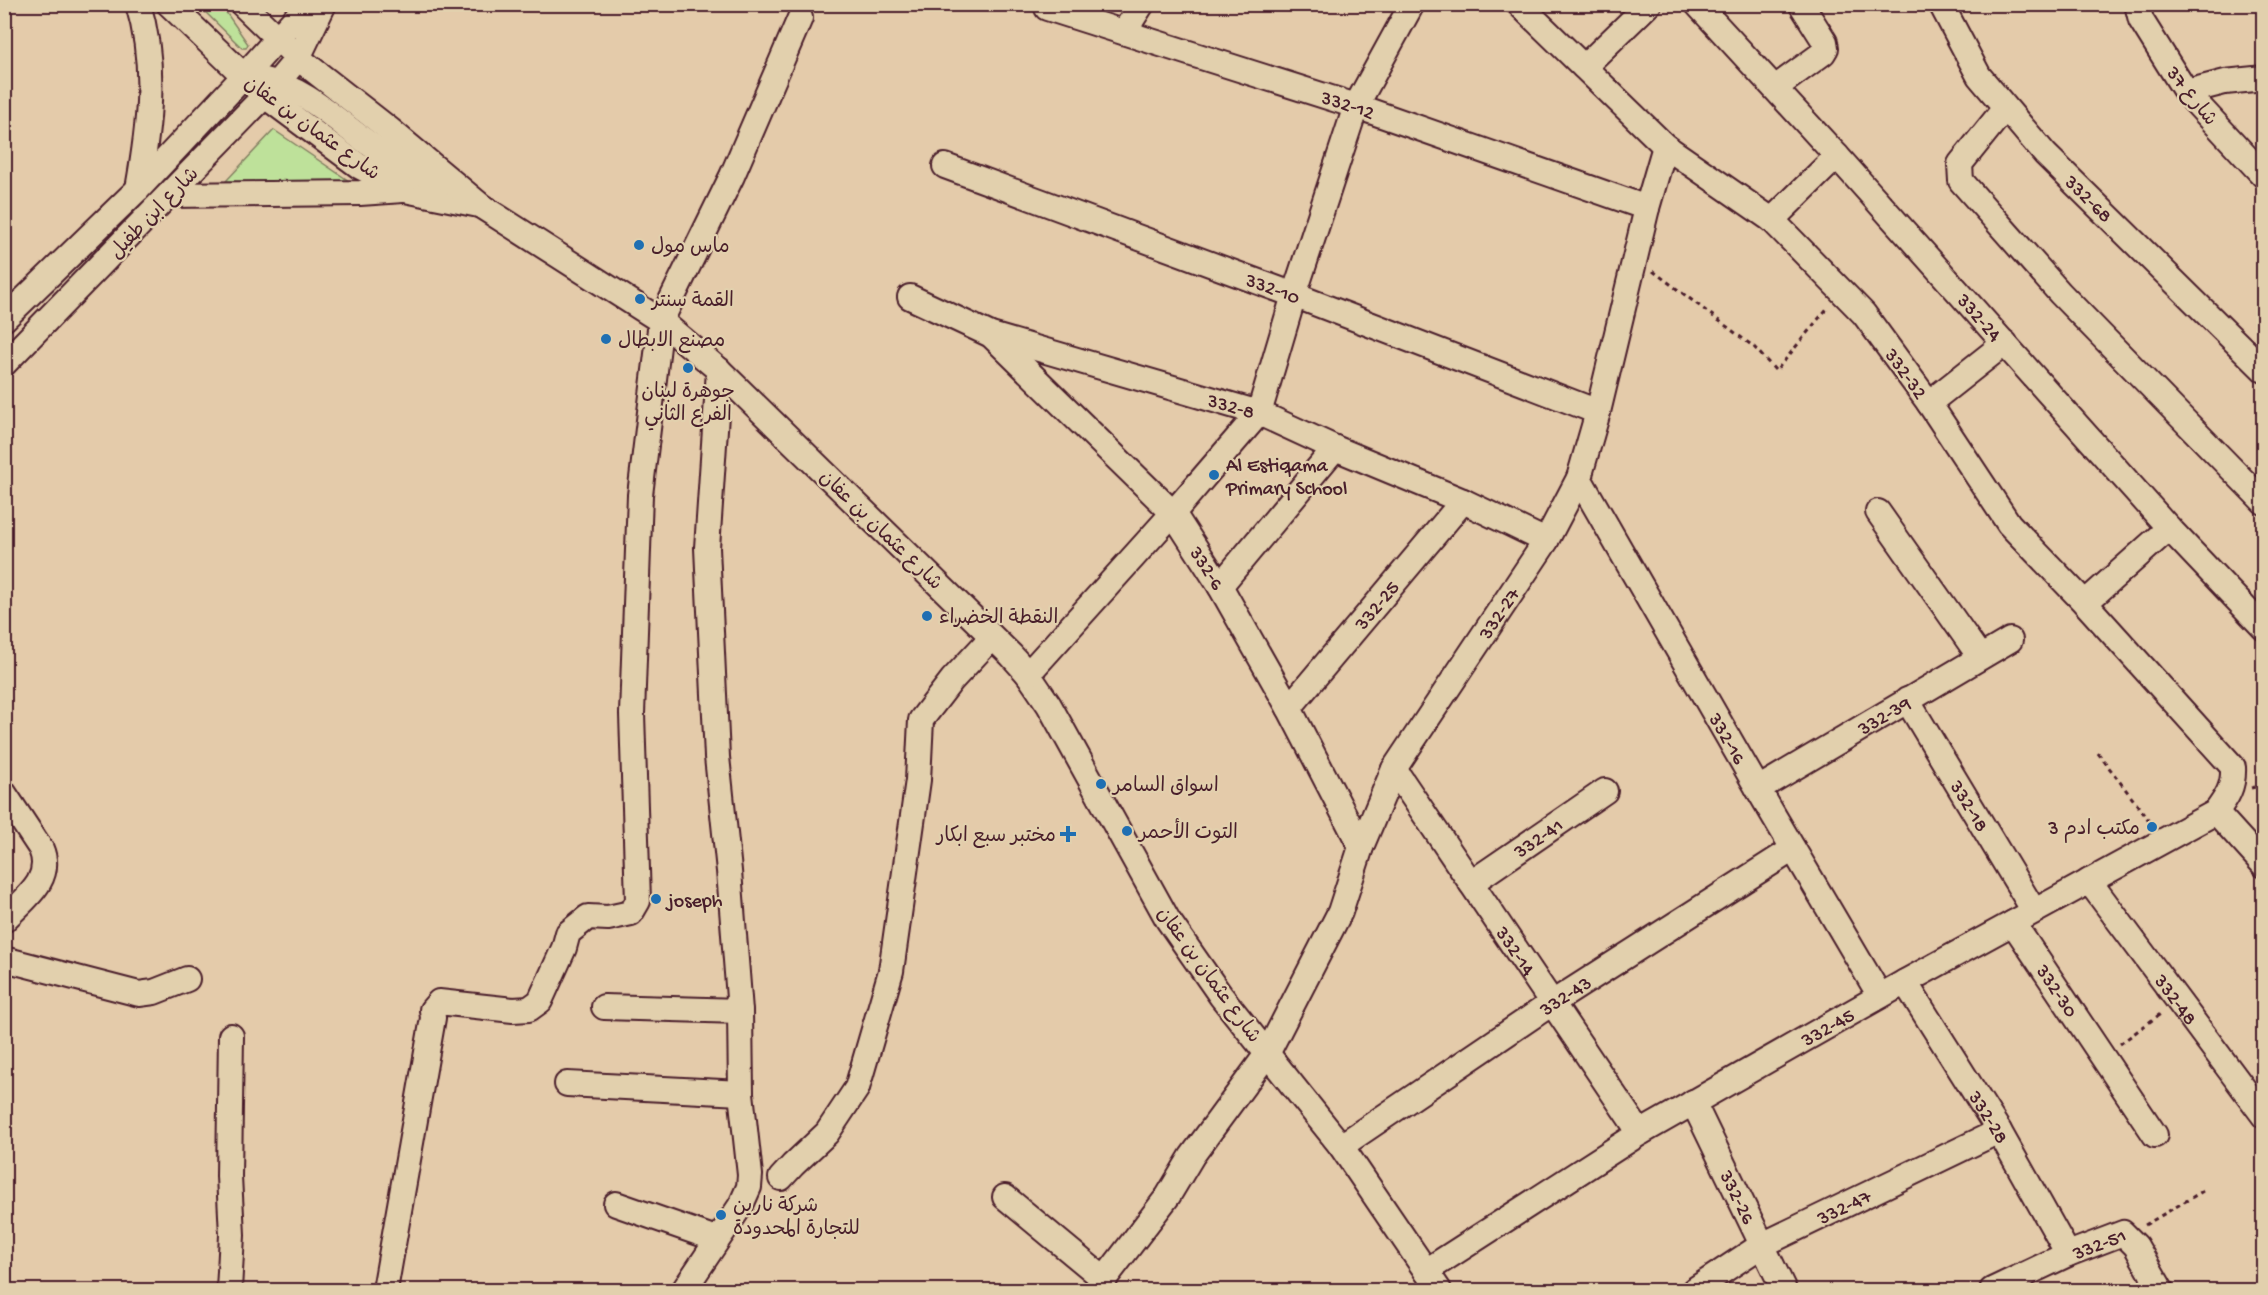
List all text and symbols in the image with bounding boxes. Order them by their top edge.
street label: شارع 37 [2159,62,2221,131]
street label: شارع عثمان بن عفان [239,72,384,187]
street label: 332-12 [1317,87,1377,127]
street label: شارع ابن طفيل [105,163,205,265]
street label: 332-68 [2058,171,2116,229]
place label: ماس مول [651,236,730,260]
marker: ماس مول [632,238,646,252]
street label: 332-10 [1241,270,1303,311]
place label: القمة سنتر [650,290,734,314]
street label: 332-24 [1950,290,2005,348]
marker: القمة سنتر [633,292,647,306]
place label: مصنع الابطال [618,330,725,354]
marker: مصنع الابطال [599,332,613,346]
street label: 332-32 [1878,344,1930,405]
marker: جوهرة لبنان الفرع الثاني [681,361,695,375]
place label: جوهرة لبنان الفرع الثاني [641,381,735,431]
street label: 332-8 [1203,390,1257,426]
place label: Al Estiqama Primary School [1225,456,1347,502]
street label: شارع عثمان بن عفان [813,466,947,596]
marker: Al Estiqama Primary School [1207,468,1221,482]
street label: 332-6 [1182,542,1228,596]
street label: 332-25 [1351,578,1406,637]
street label: 332-27 [1475,584,1527,646]
place label: النقطة الخضراء [939,607,1058,631]
marker: النقطة الخضراء [920,609,934,623]
street label: 332-39 [1854,693,1916,743]
street label: 332-16 [1701,709,1750,770]
place label: اسواق السامر [1111,775,1219,799]
street label: 332-18 [1943,776,1992,837]
marker: اسواق السامر [1094,777,1108,791]
street label: 332-41 [1510,815,1569,865]
place label: التوت الأحمر [1137,818,1238,846]
place label: مكتب ادم 3 [2047,818,2140,843]
marker: مكتب ادم 3 [2145,820,2159,834]
marker: التوت الأحمر [1120,824,1134,838]
place label: مختبر سبع ابكار [935,825,1056,849]
marker: مختبر سبع ابكار [1061,827,1075,841]
place label: joseph [665,891,723,914]
marker: joseph [649,892,663,906]
street label: شارع عثمان بن عفان [1150,903,1265,1048]
street label: 332-14 [1488,923,1539,982]
street label: 332-30 [2029,961,2081,1023]
street label: 332-48 [2147,970,2200,1031]
street label: 332-43 [1536,973,1597,1023]
street label: 332-45 [1798,1005,1859,1054]
street label: 332-28 [1961,1087,2012,1149]
street label: 332-26 [1712,1167,1759,1229]
street label: 332-47 [1814,1186,1876,1232]
place label: شركة نارين للتجارة المحدودة [733,1195,860,1242]
marker: شركة نارين للتجارة المحدودة [714,1208,728,1222]
street label: 332-51 [2069,1226,2130,1267]

